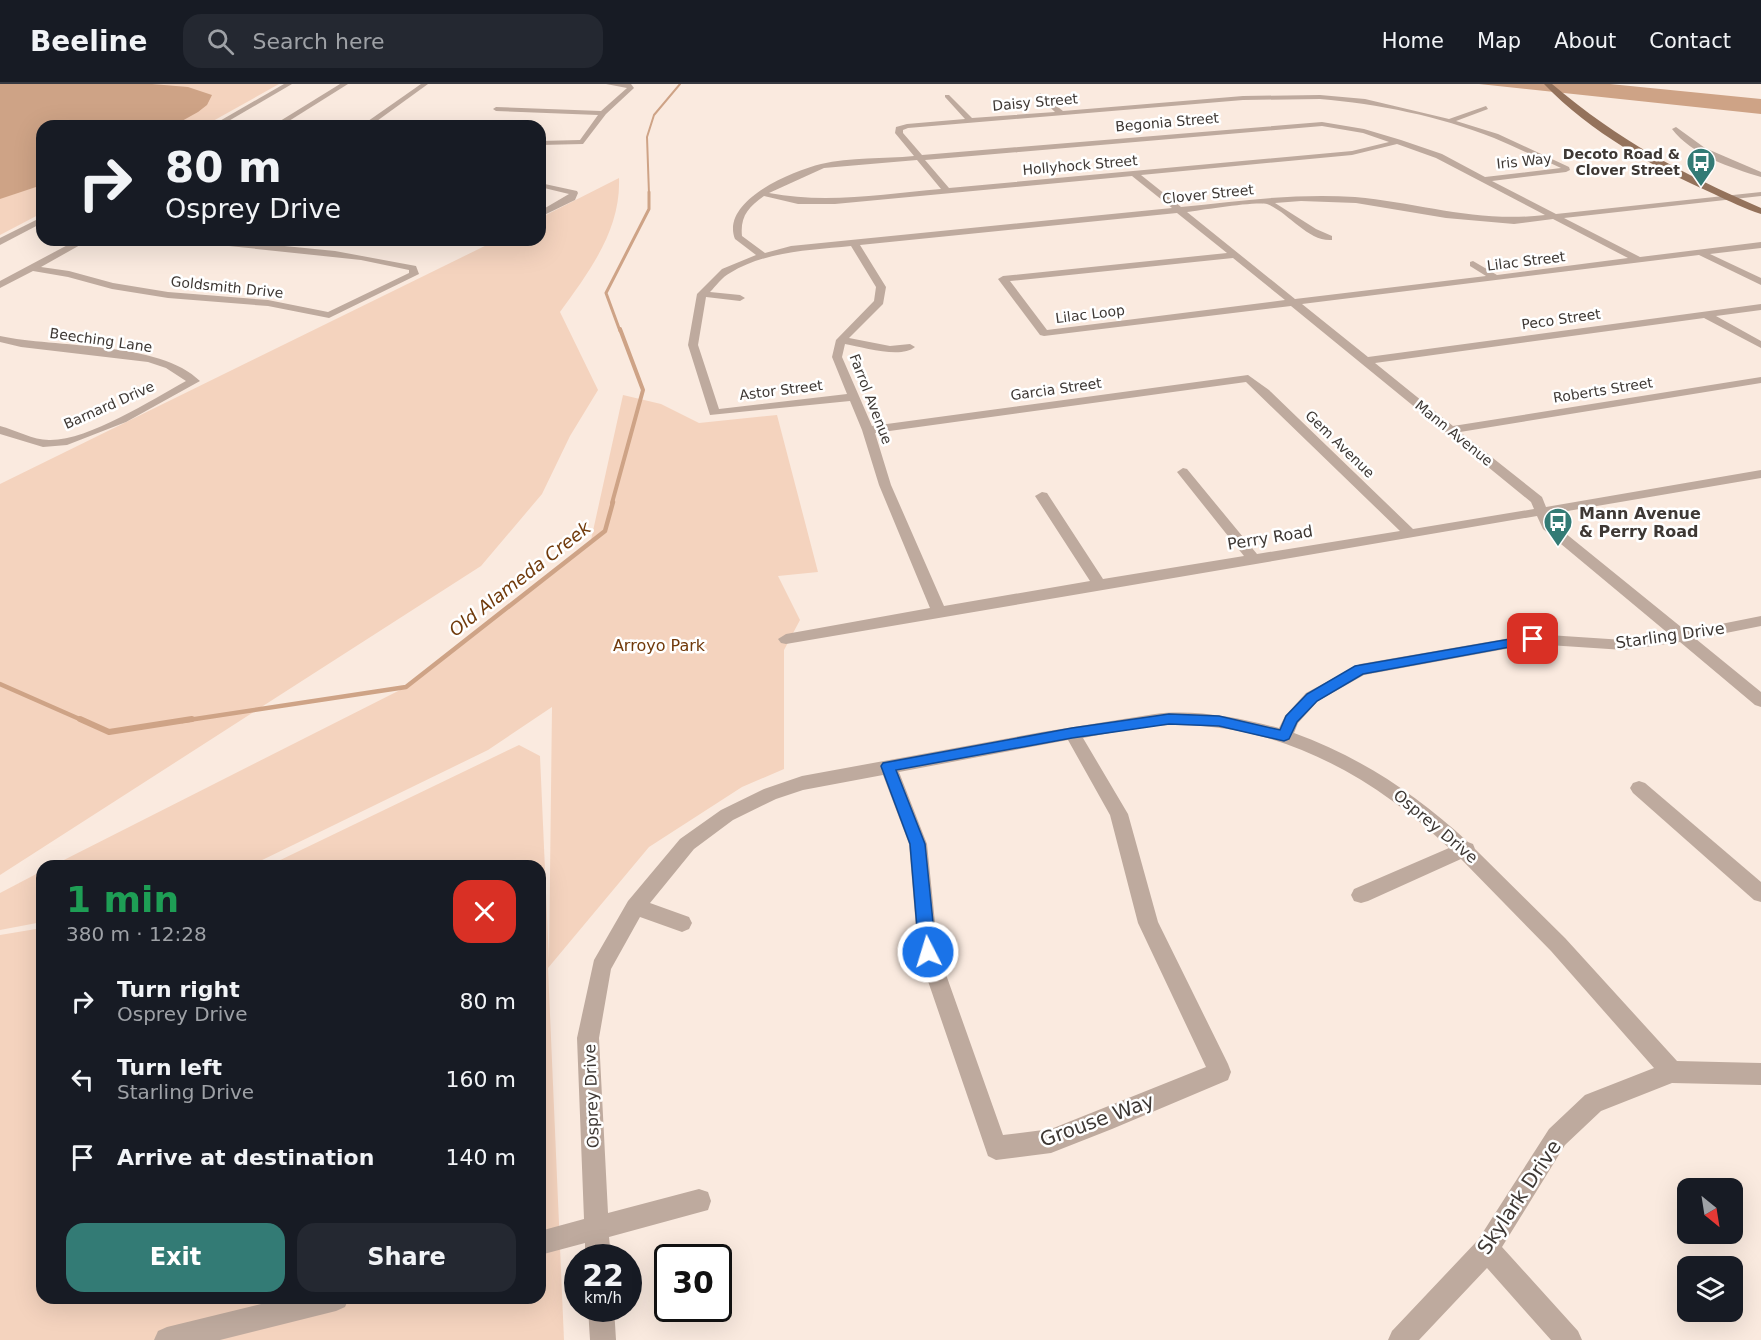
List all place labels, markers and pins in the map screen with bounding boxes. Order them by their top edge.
place label: Decoto Road & Clover Street [1563,146,1680,178]
bus stop icon: Decoto Road & Clover Street [1685,146,1717,188]
place label: Mann Avenue & Perry Road [1579,504,1701,541]
bus stop icon: Mann Avenue & Perry Road [1542,506,1574,548]
pin [1507,613,1558,664]

